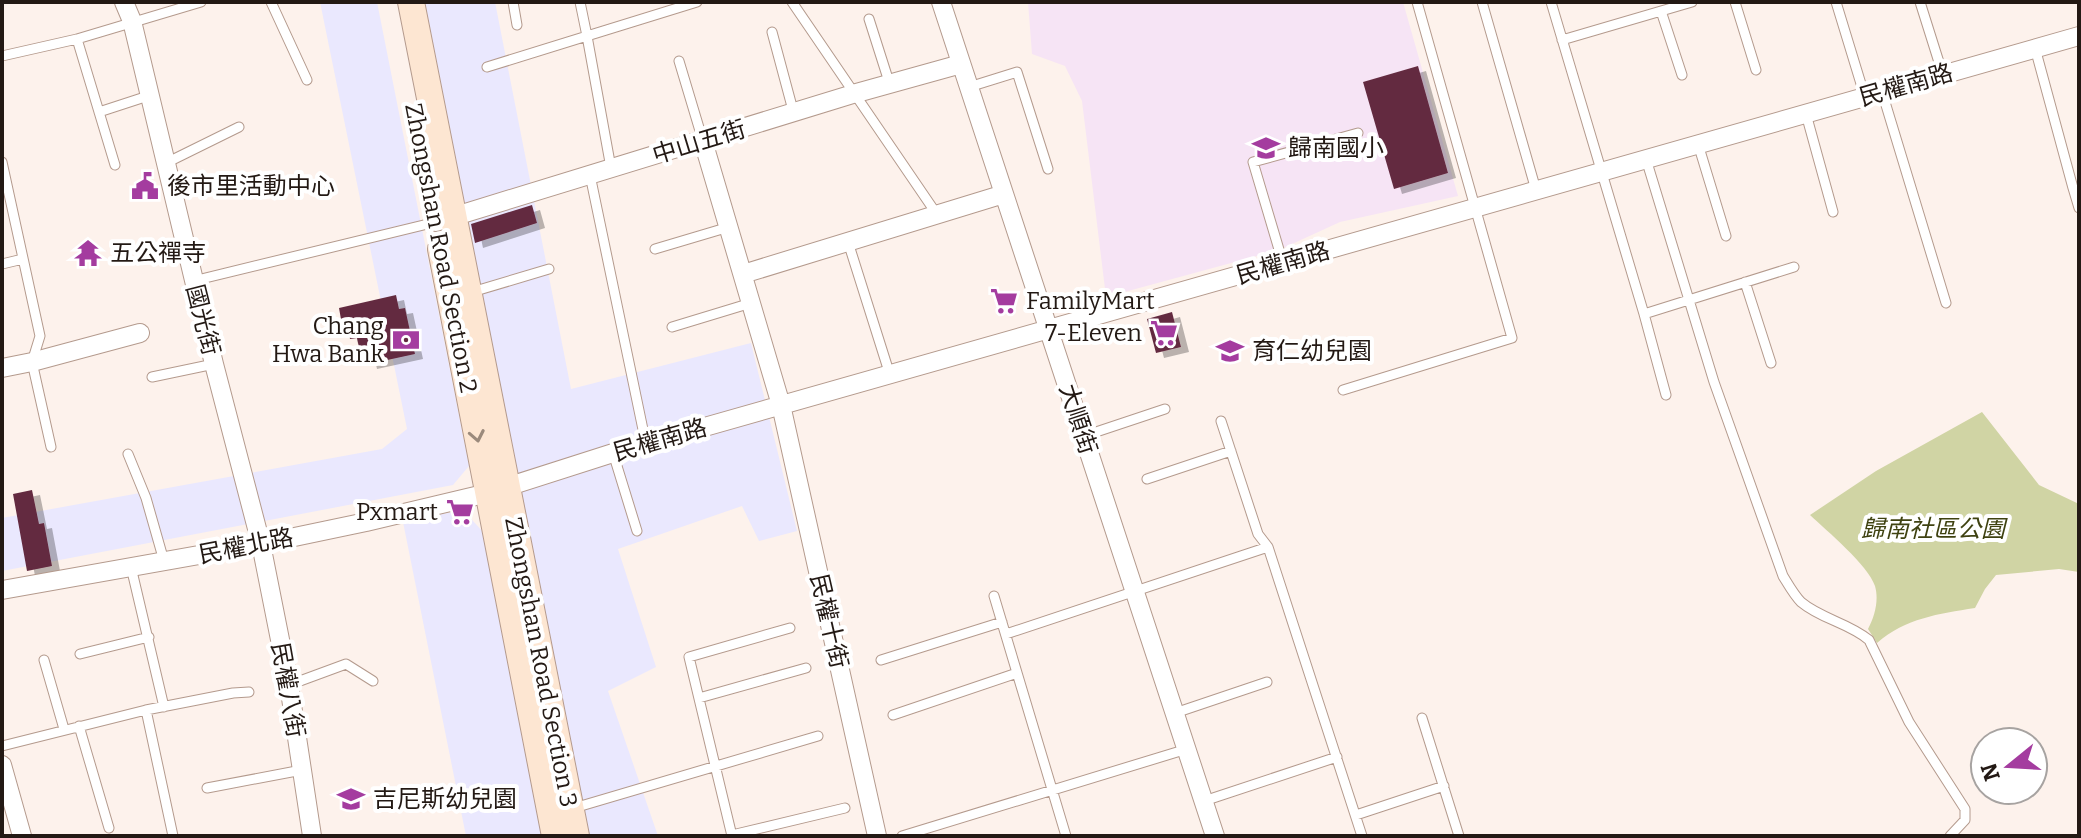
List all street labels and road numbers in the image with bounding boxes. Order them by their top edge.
street label: 民權南路 [1856,58,1956,112]
street label: Zhongshan Road Section 2 [399,101,483,395]
street label: 中山五街 [649,115,749,169]
street label: 民權南路 [1233,236,1333,290]
street label: 國光街 [181,282,225,358]
street label: 大順街 [1054,380,1102,458]
street label: 民權南路 [610,413,710,467]
street label: Zhongshan Road Section 3 [499,514,583,810]
street label: 民權北路 [196,523,296,569]
street label: 民權十街 [805,571,853,671]
street label: 民權八街 [266,640,310,740]

